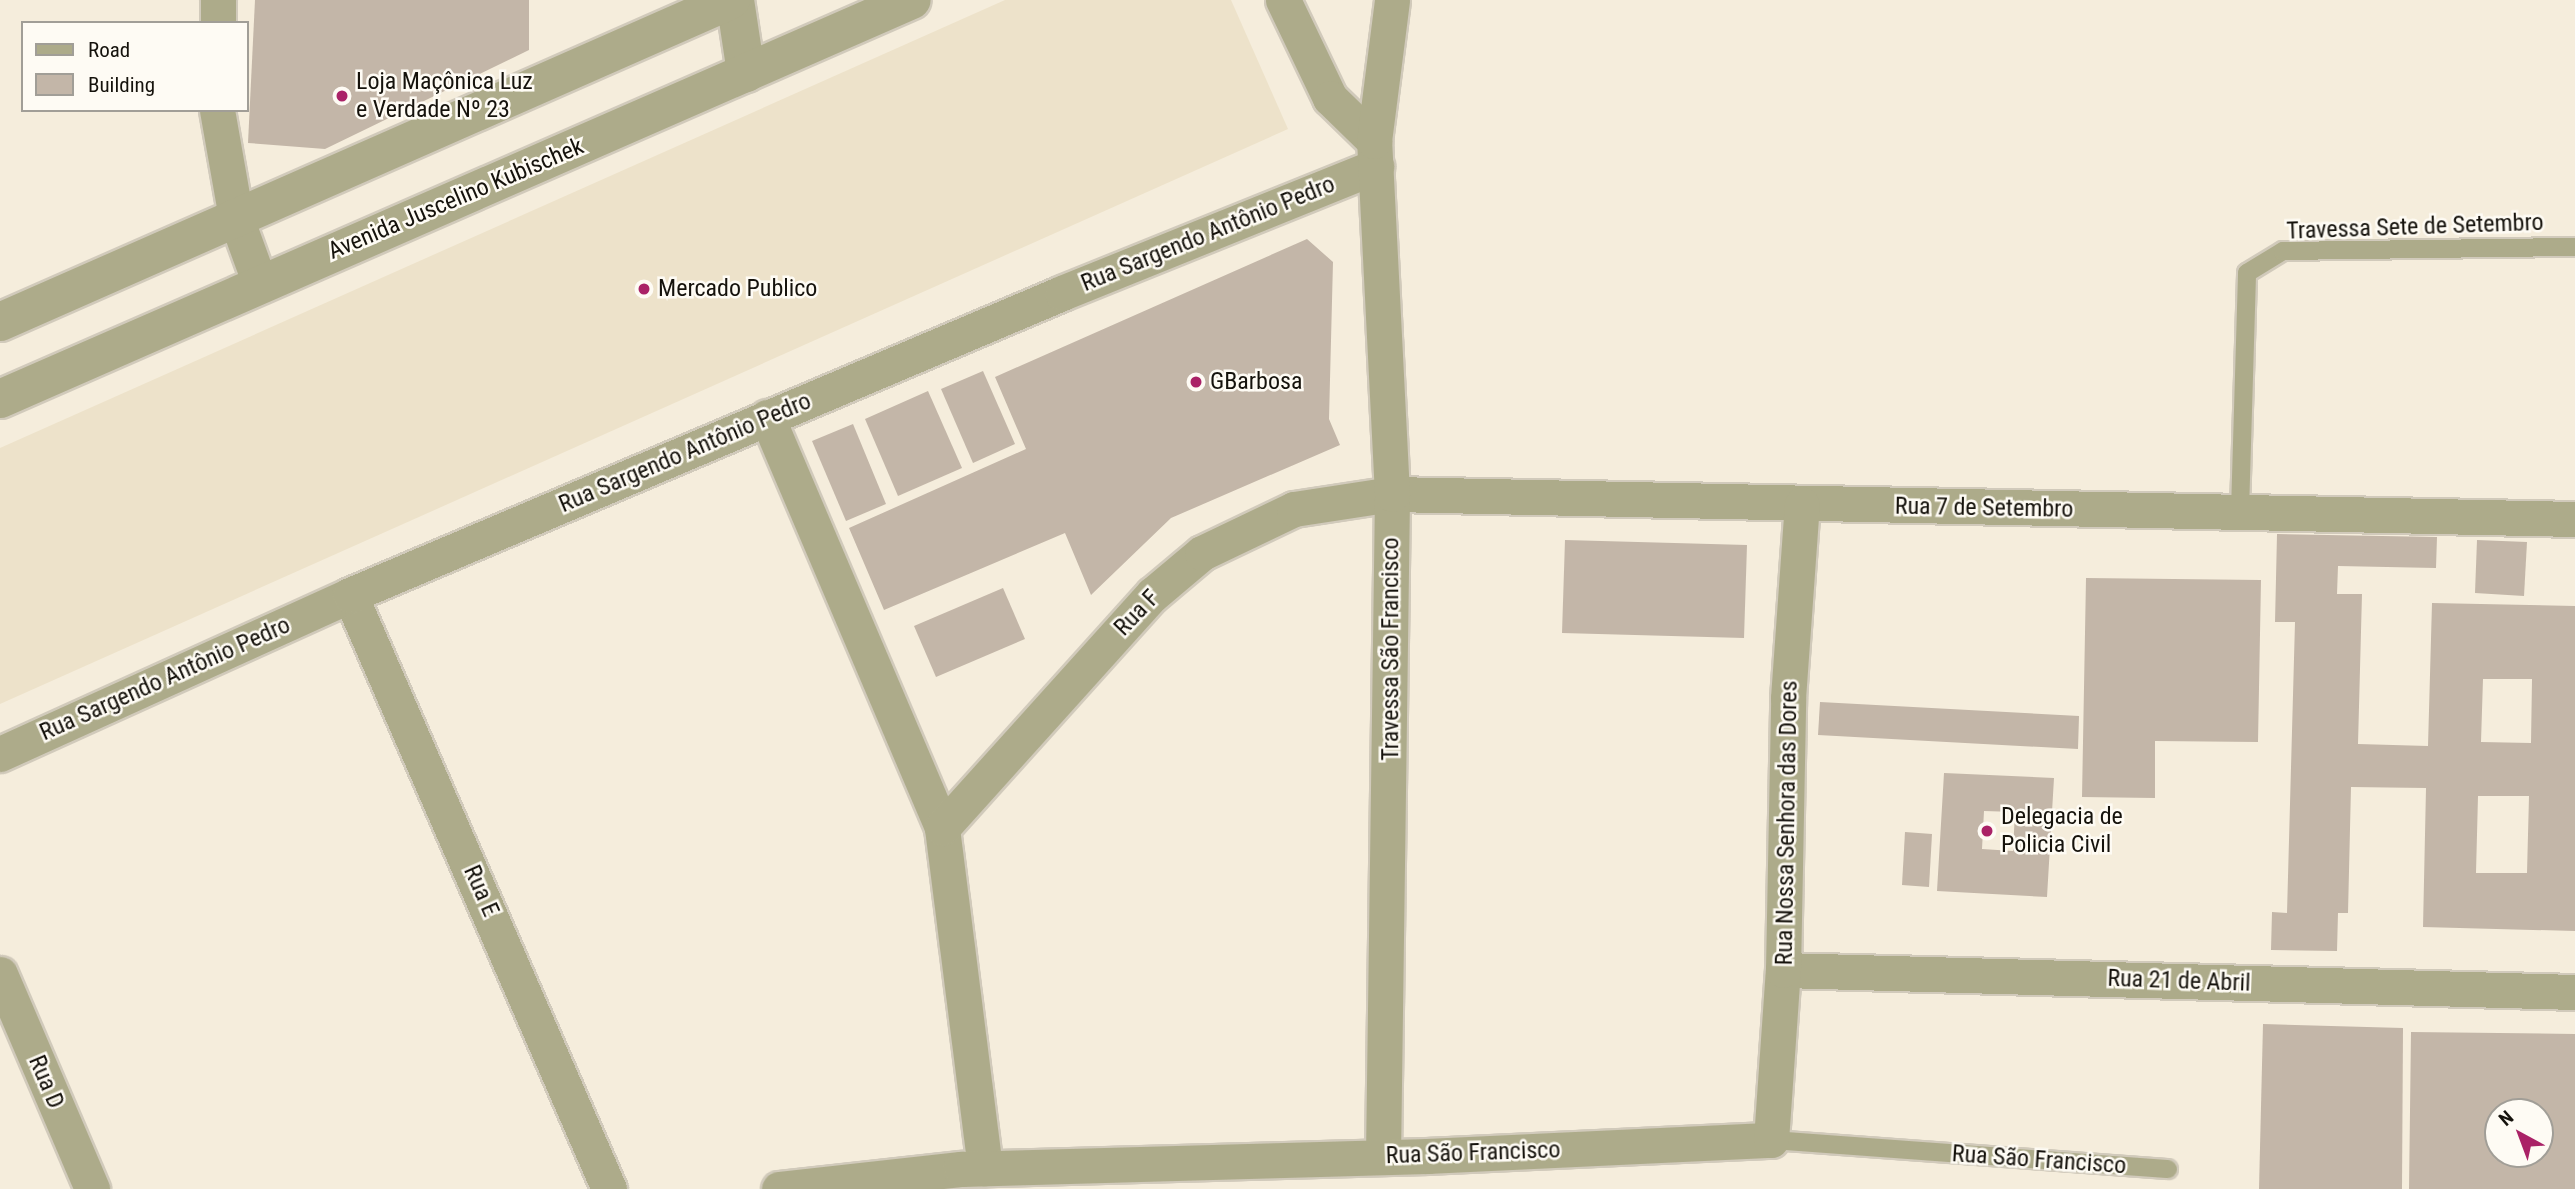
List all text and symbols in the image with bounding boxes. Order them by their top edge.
legend [21,21,248,112]
text: Road [88,38,130,62]
place label: Loja Maçônica Luz e Verdade Nº 23 [356,68,533,124]
text: Building [88,73,155,97]
marker: Loja Maçônica Luz e Verdade Nº 23 [334,88,350,104]
street label: Avenida Juscelino Kubischek [324,132,588,266]
street label: Rua Sargendo Antônio Pedro [1077,170,1339,298]
street label: Travessa Sete de Setembro [2286,208,2544,246]
place label: Mercado Publico [658,275,817,303]
marker: Mercado Publico [636,281,652,297]
place label: GBarbosa [1210,368,1302,396]
marker: GBarbosa [1188,374,1204,390]
street label: Rua Sargendo Antônio Pedro [555,387,815,519]
street label: Rua 7 de Setembro [1895,492,2073,524]
street label: Travessa São Francisco [1377,537,1405,761]
street label: Rua F [1108,584,1166,642]
street label: Rua Sargendo Antônio Pedro [35,611,295,747]
street label: Rua Nossa Senhora das Dores [1770,680,1804,966]
place label: Delegacia de Policia Civil [2001,803,2123,859]
marker: Delegacia de Policia Civil [1979,823,1995,839]
street label: Rua E [457,861,505,921]
street label: Rua 21 de Abril [2107,964,2251,998]
street label: Rua D [22,1051,70,1113]
north arrow [2484,1098,2554,1168]
text: N [2494,1106,2518,1131]
street label: Rua São Francisco [1385,1136,1561,1170]
street label: Rua São Francisco [1951,1140,2127,1180]

